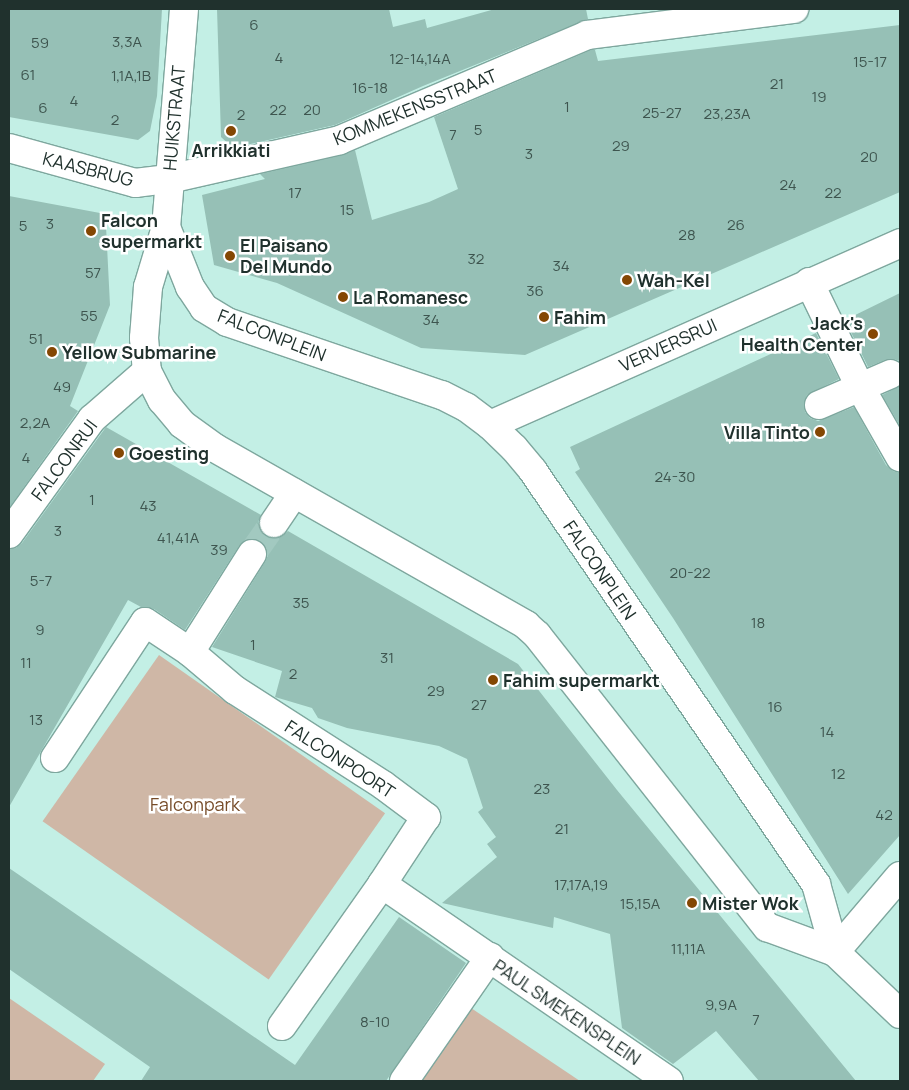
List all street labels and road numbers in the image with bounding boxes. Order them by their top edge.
street label: HUIKSTRAAT [159,64,189,172]
street label: KOMMEKENSSTRAAT [330,64,500,150]
street label: KAASBRUG [40,147,136,191]
street label: FALCONPLEIN [215,304,329,366]
street label: VERVERSRUI [616,314,720,376]
street label: FALCONRUI [27,415,101,505]
street label: FALCONPLEIN [559,516,641,624]
street label: FALCONPOORT [281,715,399,803]
street label: PAUL SMEKENSPLEIN [489,954,645,1070]

